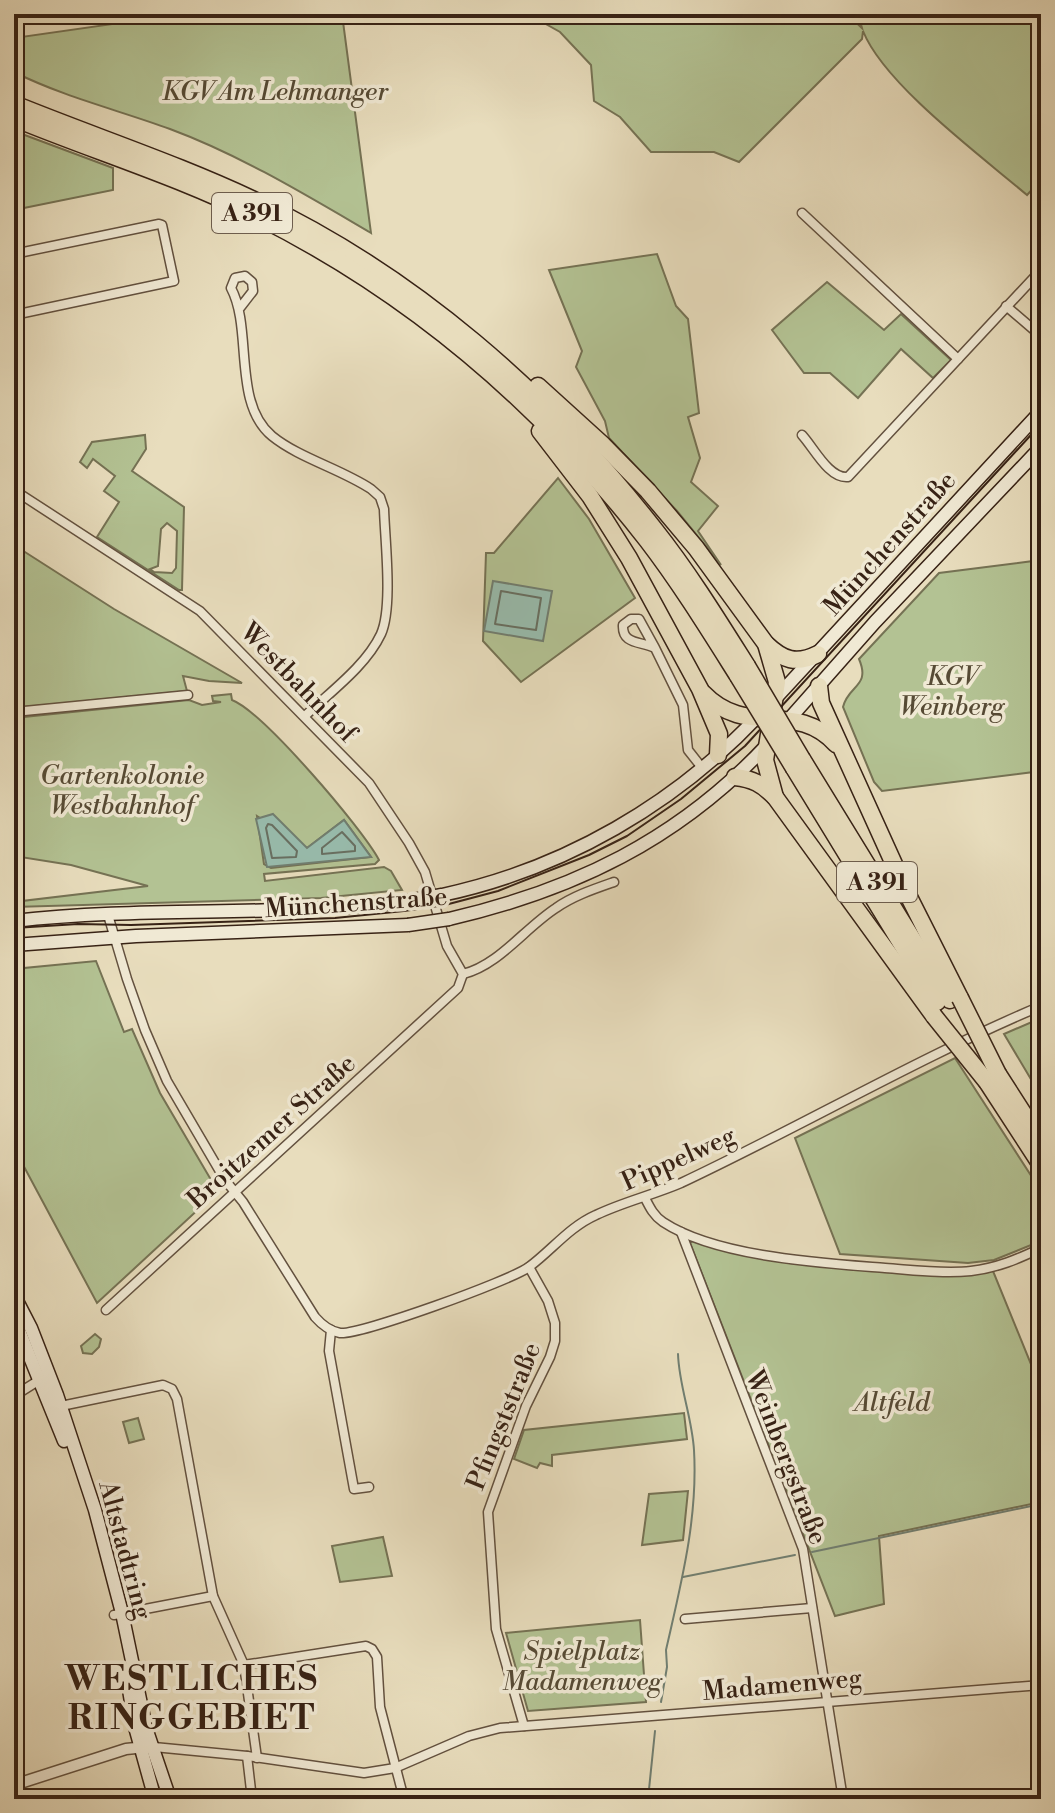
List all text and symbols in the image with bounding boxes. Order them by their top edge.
park label: KGV Am Lehmanger [162,76,389,108]
road number: A 391 [212,193,292,233]
street label: Münchenstraße [817,465,963,622]
street label: Westbahnhof [233,615,364,750]
park label: KGV Weinberg [900,661,1006,723]
park label: Gartenkolonie Westbahnhof [40,760,204,822]
road number: A 391 [837,862,917,902]
street label: Münchenstraße [264,881,449,925]
street label: Broitzemer Straße [180,1048,362,1216]
street label: Pippelweg [616,1119,741,1198]
street label: Pfingststraße [460,1338,548,1495]
street label: Weinbergstraße [738,1365,834,1549]
park label: Altfeld [852,1387,931,1419]
street label: Altstadtring [91,1476,159,1624]
park label: Spielplatz Madamenweg [502,1636,663,1698]
district label: WESTLICHES RINGGEBIET [64,1659,319,1740]
street label: Madamenweg [701,1662,864,1708]

